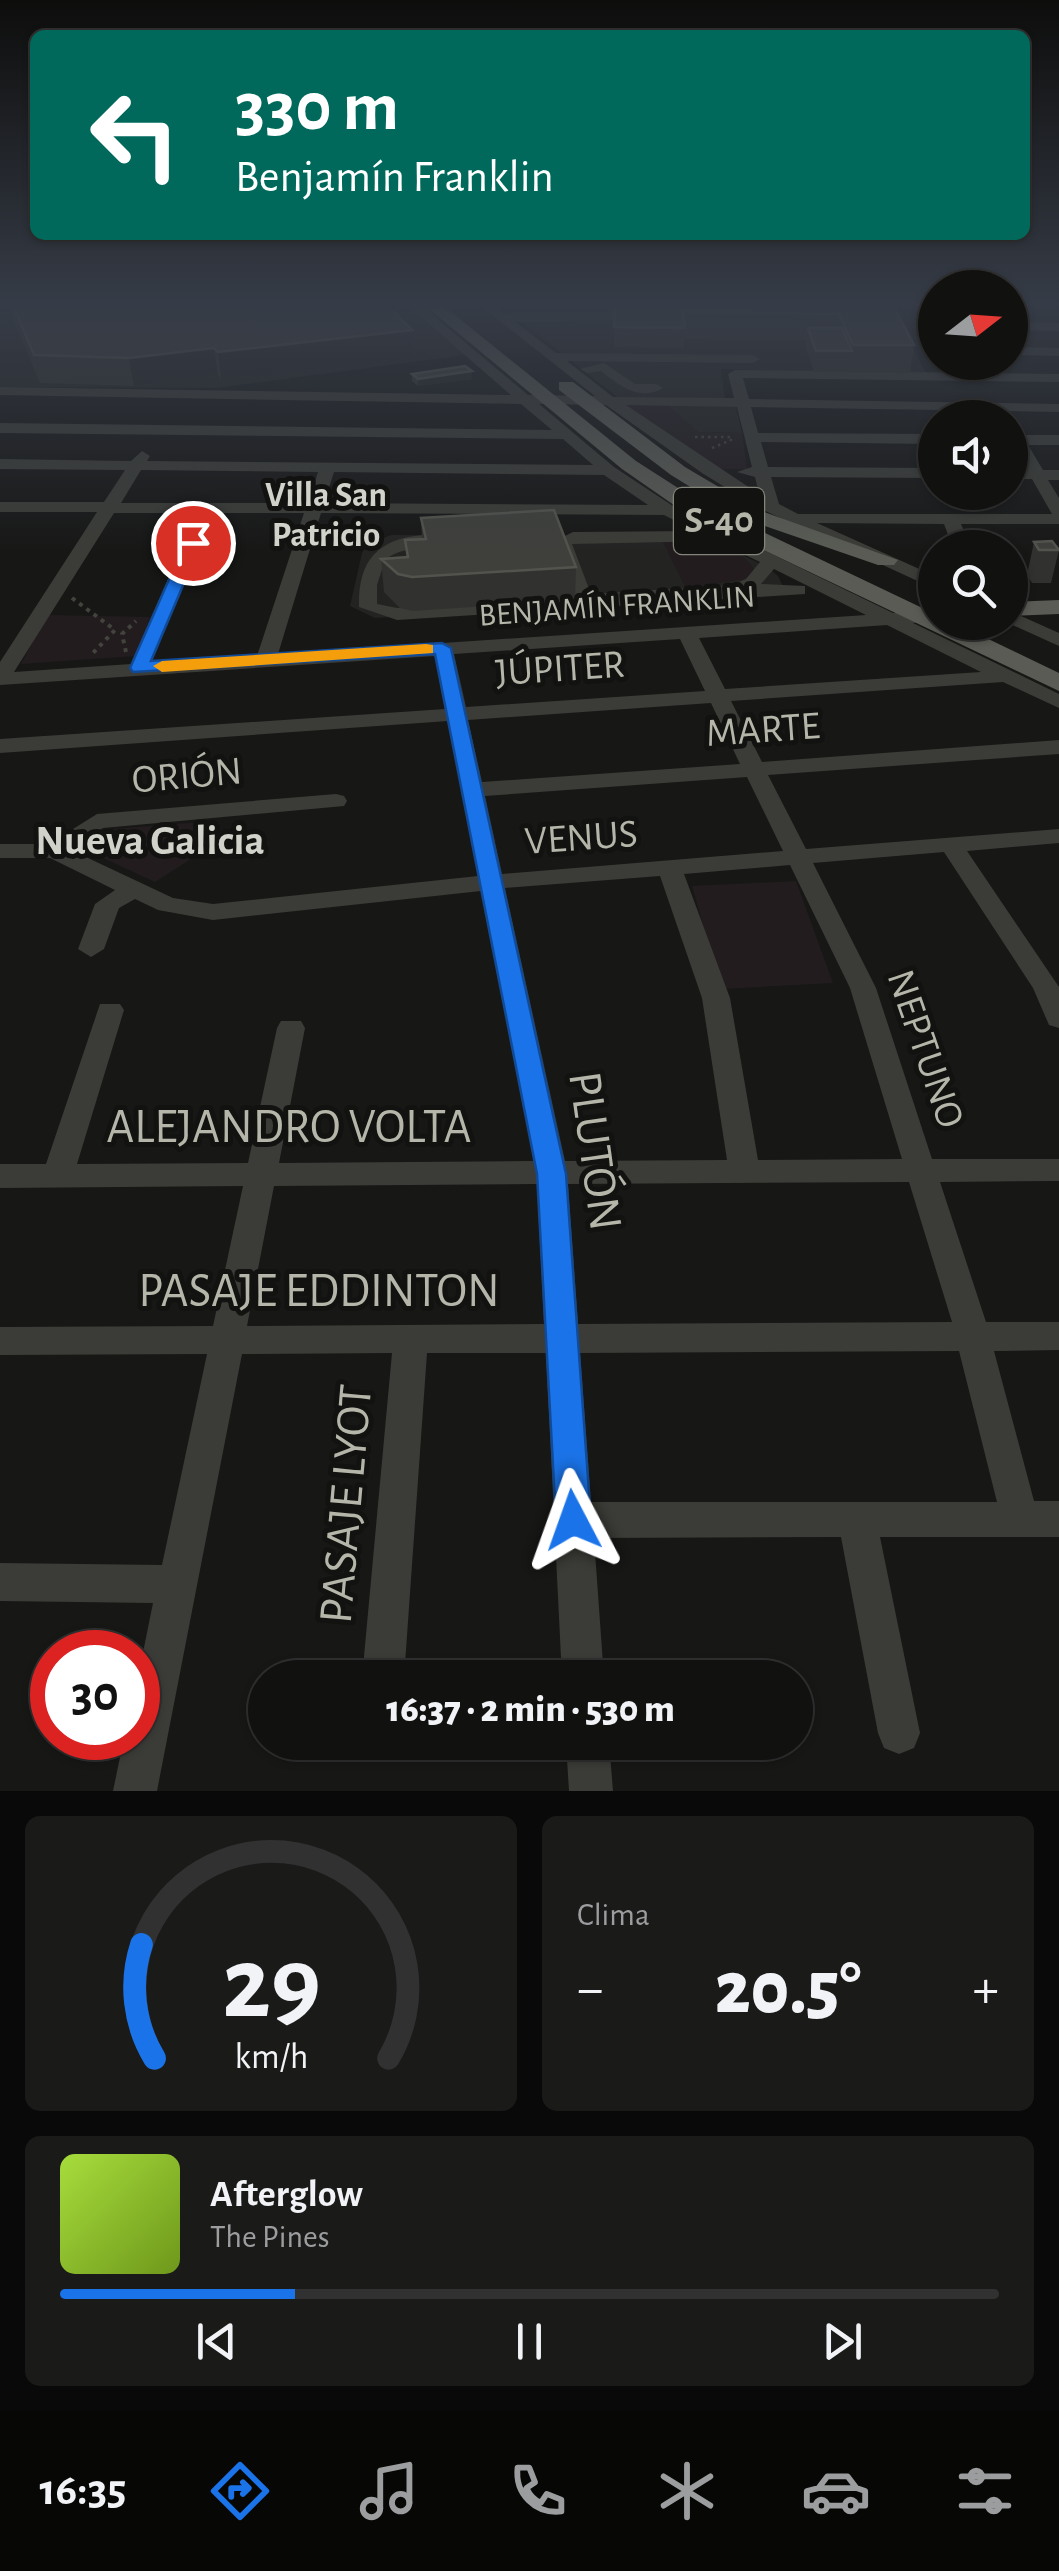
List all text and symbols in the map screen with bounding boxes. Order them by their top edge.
icon: left [70,70,200,200]
text: 330 m [235,73,399,143]
text: Benjamín Franklin [235,155,554,200]
north arrow [918,270,1028,380]
map controls [918,270,1028,640]
button: sound [918,400,1028,510]
district label: Villa San Patricio [265,478,387,553]
road number: S-40 [674,488,764,554]
pin [151,501,236,586]
icon: arrive [166,516,221,571]
button: search [918,530,1028,640]
street label: BENJAMÍN FRANKLIN [477,577,756,632]
street label: JÚPITER [494,641,626,693]
street label: MARTE [705,706,821,754]
street label: ORIÓN [130,748,244,801]
street label: VENUS [523,814,639,862]
district label: Nueva Galicia [35,820,265,862]
street label: NEPTUNO [879,965,971,1133]
street label: PLUTÓN [559,1068,634,1234]
street label: ALEJANDRO VOLTA [107,1104,471,1152]
street label: PASAJE EDDINTON [138,1268,500,1316]
street label: PASAJE LYOT [313,1382,381,1626]
position arrow [521,1468,625,1572]
speed limit sign: 30 [30,1630,160,1760]
text: 16:37 · 2 min · 530 m [386,1691,675,1729]
text: Clima [577,1899,650,1931]
text: 29 [221,1933,321,2037]
text: 20.5° [715,1952,861,2027]
text: − [577,1962,603,2017]
text: + [973,1962,999,2017]
text: km/h [234,2039,308,2075]
text: Afterglow [210,2176,363,2214]
text: The Pines [210,2221,330,2253]
icon: previous [189,2314,244,2369]
icon: pause [502,2314,557,2369]
icon: next [815,2314,870,2369]
icon: directions [205,2456,275,2526]
icon: music [354,2456,424,2526]
icon: phone [503,2456,573,2526]
icon: climate [652,2456,722,2526]
icon: car [801,2456,871,2526]
icon: filters [950,2456,1020,2526]
text: 16:35 [39,2468,127,2513]

